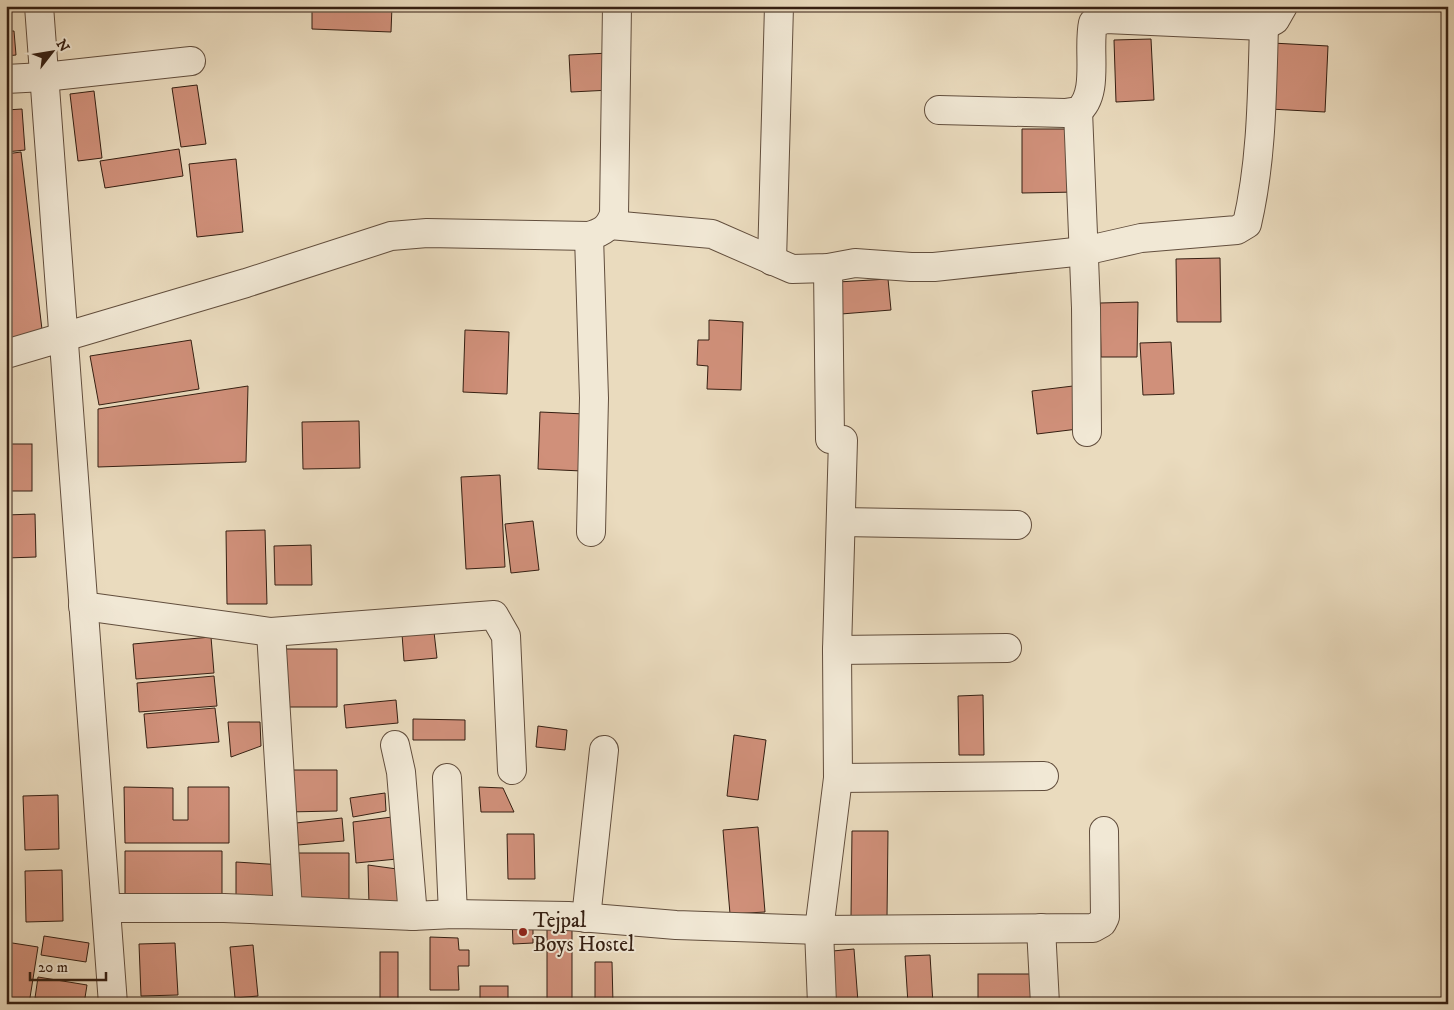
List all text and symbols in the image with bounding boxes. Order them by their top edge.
north arrow [28,28,78,78]
text: N [52,36,73,56]
place label: Tejpal Boys Hostel [533,908,635,958]
marker: Tejpal Boys Hostel [517,926,529,938]
scale bar [30,950,106,982]
text: 20 m [38,958,68,977]

